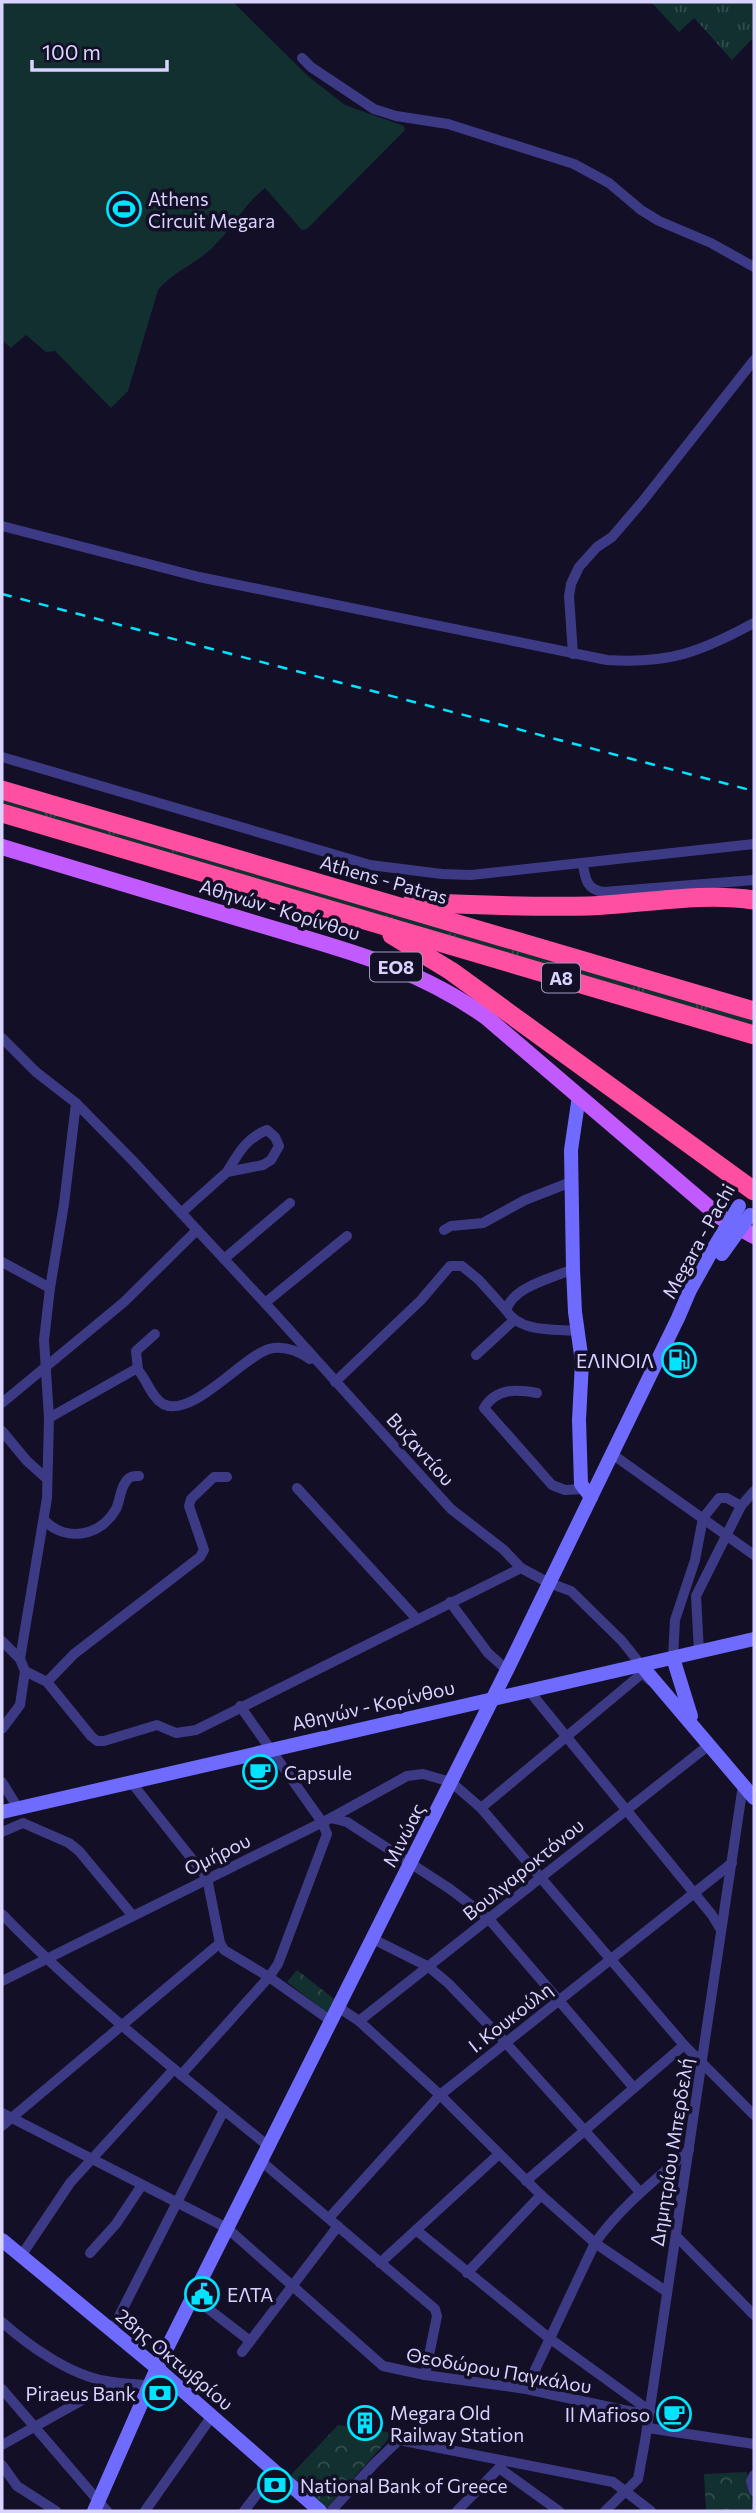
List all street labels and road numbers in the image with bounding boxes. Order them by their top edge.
street label: Athens - Patras [318,850,450,908]
street label: Αθηνών - Κορίνθου [197,874,363,944]
road number: ΕΟ8 [370,952,422,982]
road number: Α8 [542,964,580,993]
street label: Megara - Pachi [657,1179,739,1303]
street label: Βυζαντίου [382,1408,460,1490]
street label: Αθηνών - Κορίνθου [289,1675,457,1735]
street label: Μινώας [377,1799,429,1871]
street label: Βουλγαροκτόνου [458,1813,588,1925]
street label: Ομήρου [180,1828,254,1880]
street label: Ι. Κουκούλη [463,1977,557,2057]
street label: Δημητρίου Μπερδελή [645,2056,697,2248]
street label: 28ης Οκτωβρίου [112,2303,238,2415]
street label: Θεοδώρου Παγκάλου [404,2342,594,2398]

